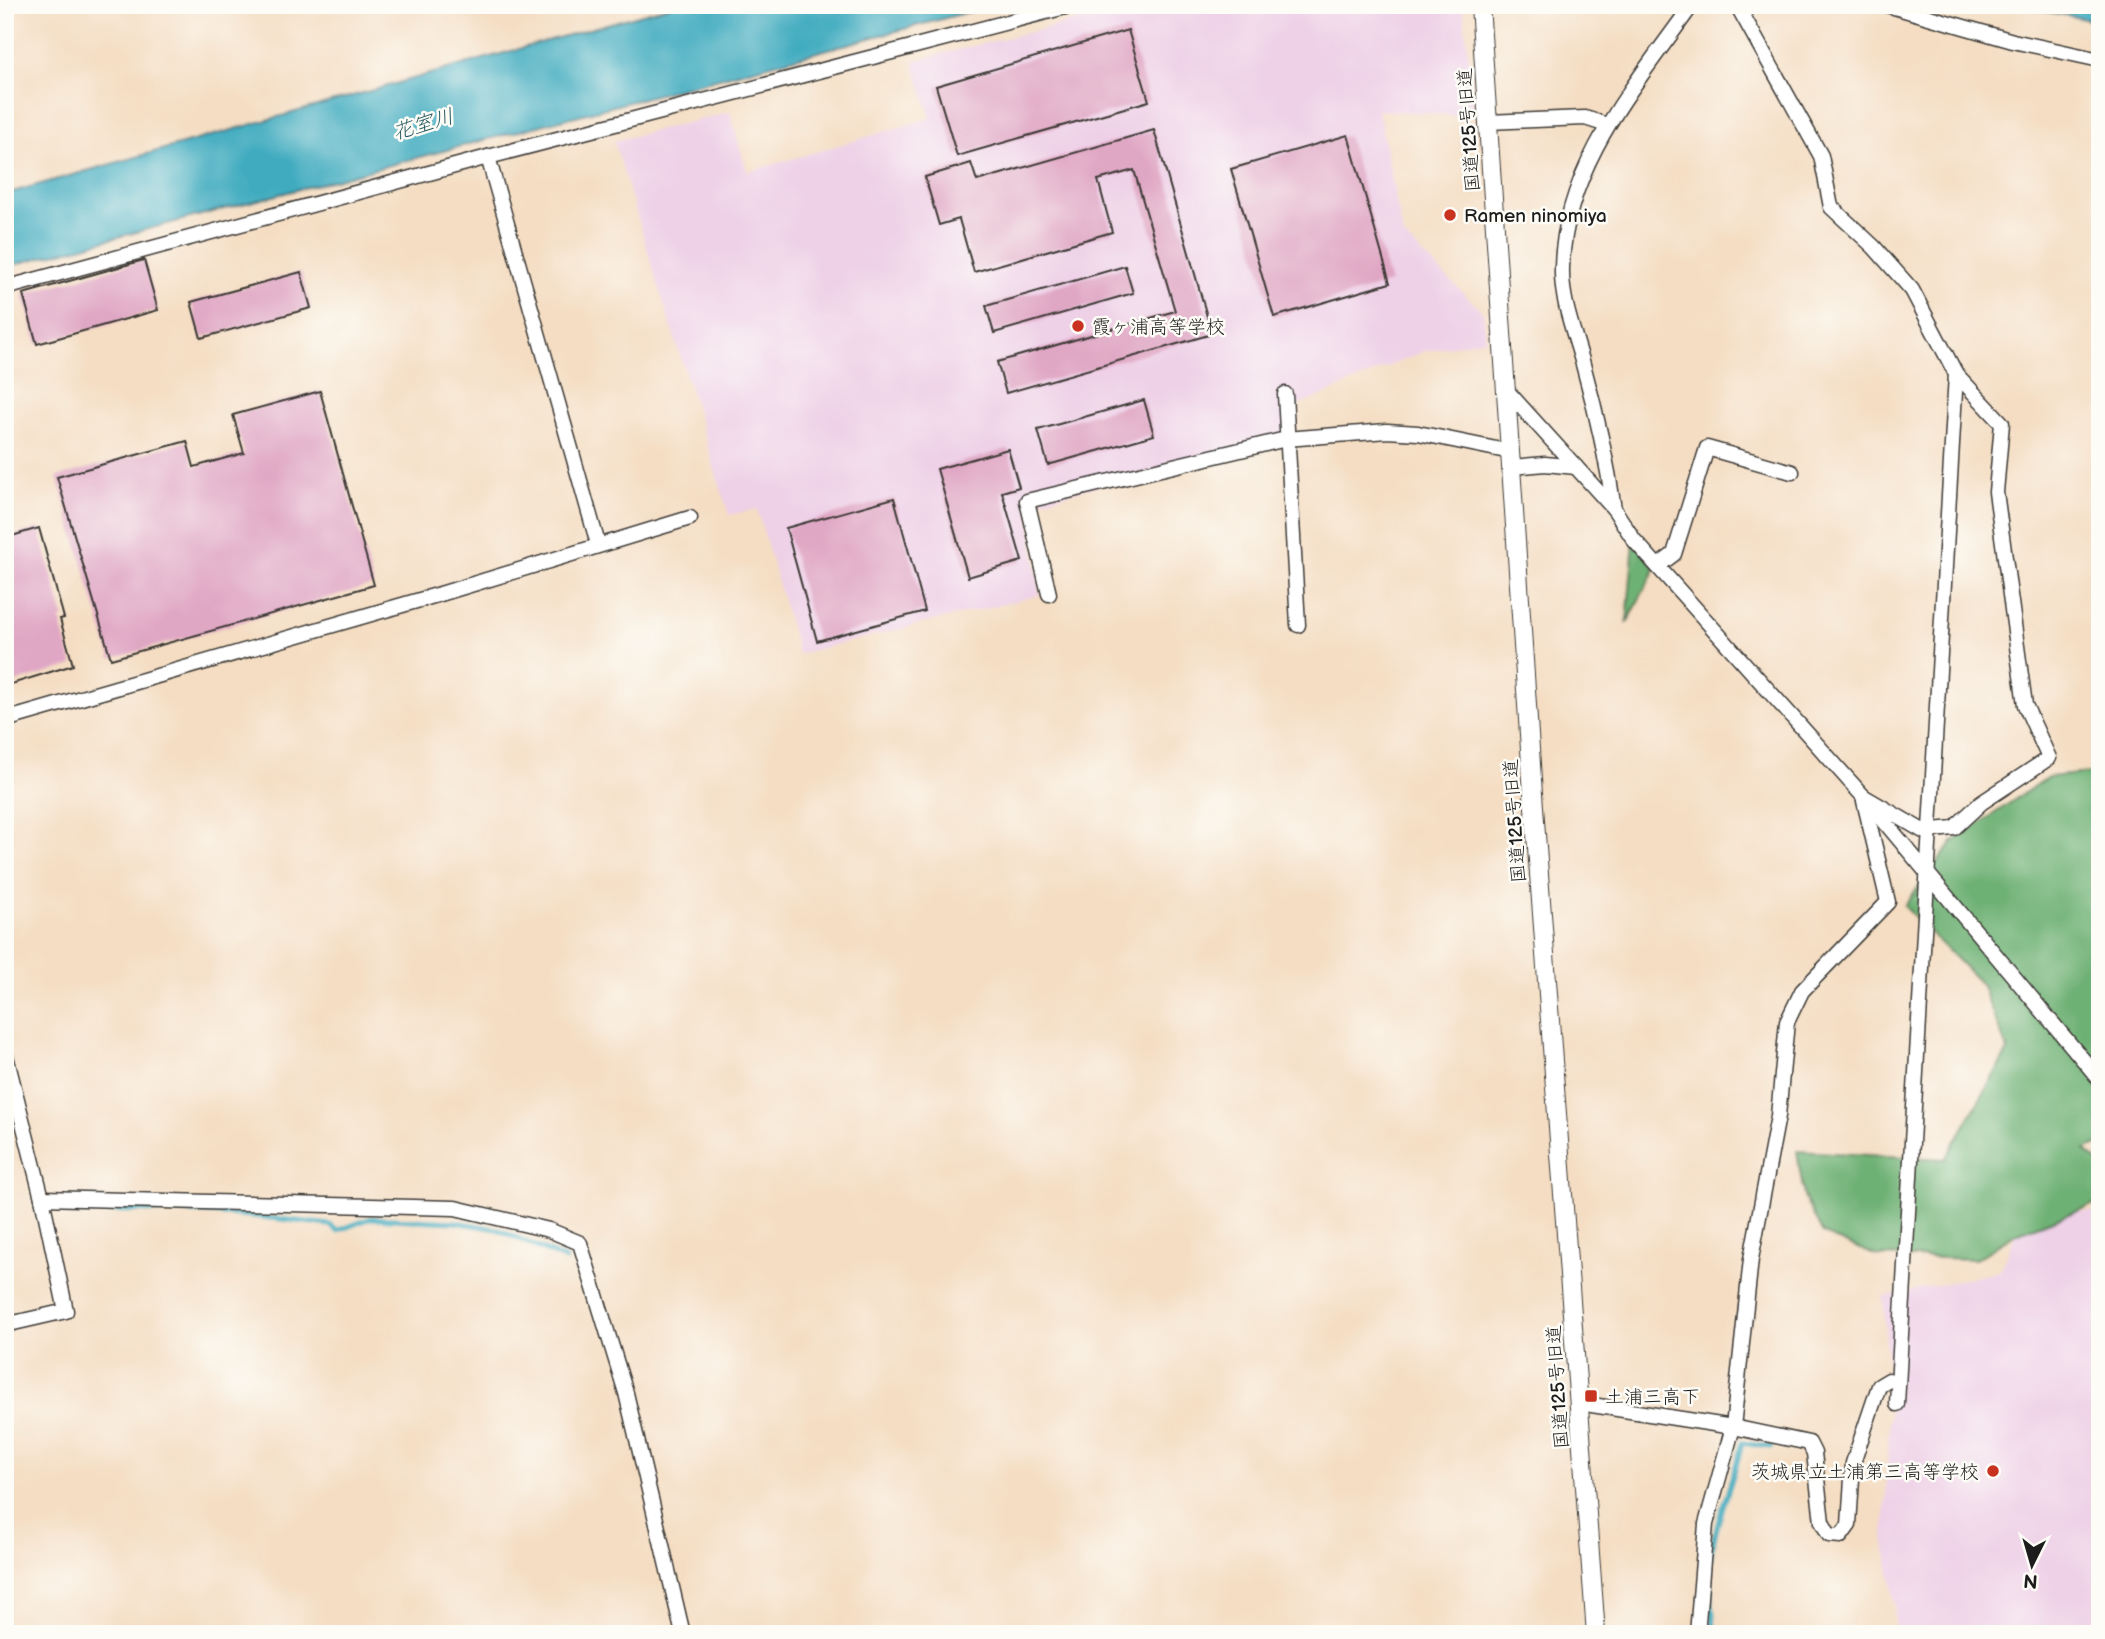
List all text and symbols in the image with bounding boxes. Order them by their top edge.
street label: 国道125号旧道 [1454,67,1485,193]
water label: 花室川 [389,104,457,145]
place label: Ramen ninomiya [1464,205,1607,228]
marker: Ramen ninomiya [1442,207,1458,223]
place label: 霞ヶ浦高等学校 [1092,316,1225,339]
marker: 霞ヶ浦高等学校 [1070,318,1086,334]
street label: 国道125号旧道 [1500,758,1531,884]
street label: 国道125号旧道 [1543,1324,1574,1450]
place label: 土浦三高下 [1605,1386,1700,1409]
marker: 土浦三高下 [1583,1388,1599,1404]
place label: 茨城県立土浦第三高等学校 [1751,1461,1979,1484]
marker: 茨城県立土浦第三高等学校 [1985,1463,2001,1479]
north arrow [1996,1530,2066,1600]
text: N [2023,1568,2039,1593]

